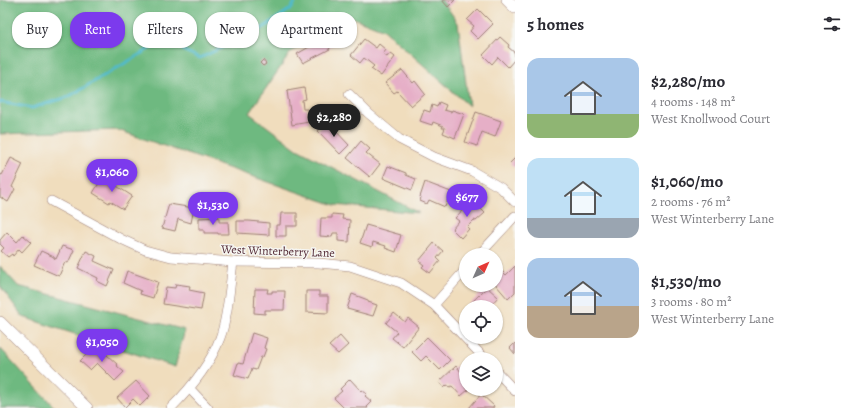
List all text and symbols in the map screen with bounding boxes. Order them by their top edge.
chip: Buy [12,12,62,48]
chip: Rent [70,12,125,48]
chip: Filters [133,12,197,48]
chip: New [205,12,259,48]
chip: Apartment [267,12,357,48]
text: 5 homes [527,13,584,36]
icon: filters [821,13,843,35]
text: $2,280/mo [651,70,725,93]
icon: home [559,74,607,122]
text: 4 rooms · 148 m² [651,93,735,110]
pin: $2,280 [301,104,367,138]
text: $2,280 [317,108,351,125]
text: West Knollwood Court [651,110,770,127]
pin: $1,060 [79,159,145,193]
text: $1,060 [95,163,129,180]
text: $1,060/mo [651,170,723,193]
icon: home [559,174,607,222]
pin: $677 [443,184,491,218]
text: $677 [455,188,479,205]
pin: $1,530 [180,192,246,226]
text: 2 rooms · 76 m² [651,193,730,210]
text: $1,530 [197,196,229,213]
text: West Winterberry Lane [651,210,774,227]
street label: West Winterberry Lane [220,241,335,261]
north arrow [459,248,503,292]
map controls [459,248,503,396]
text: $1,530/mo [651,270,721,293]
icon: home [559,274,607,322]
text: 3 rooms · 80 m² [651,293,731,310]
button: locate [459,300,503,344]
text: West Winterberry Lane [651,310,774,327]
pin: $1,050 [69,329,135,363]
text: $1,050 [86,333,118,350]
button: layers [459,352,503,396]

